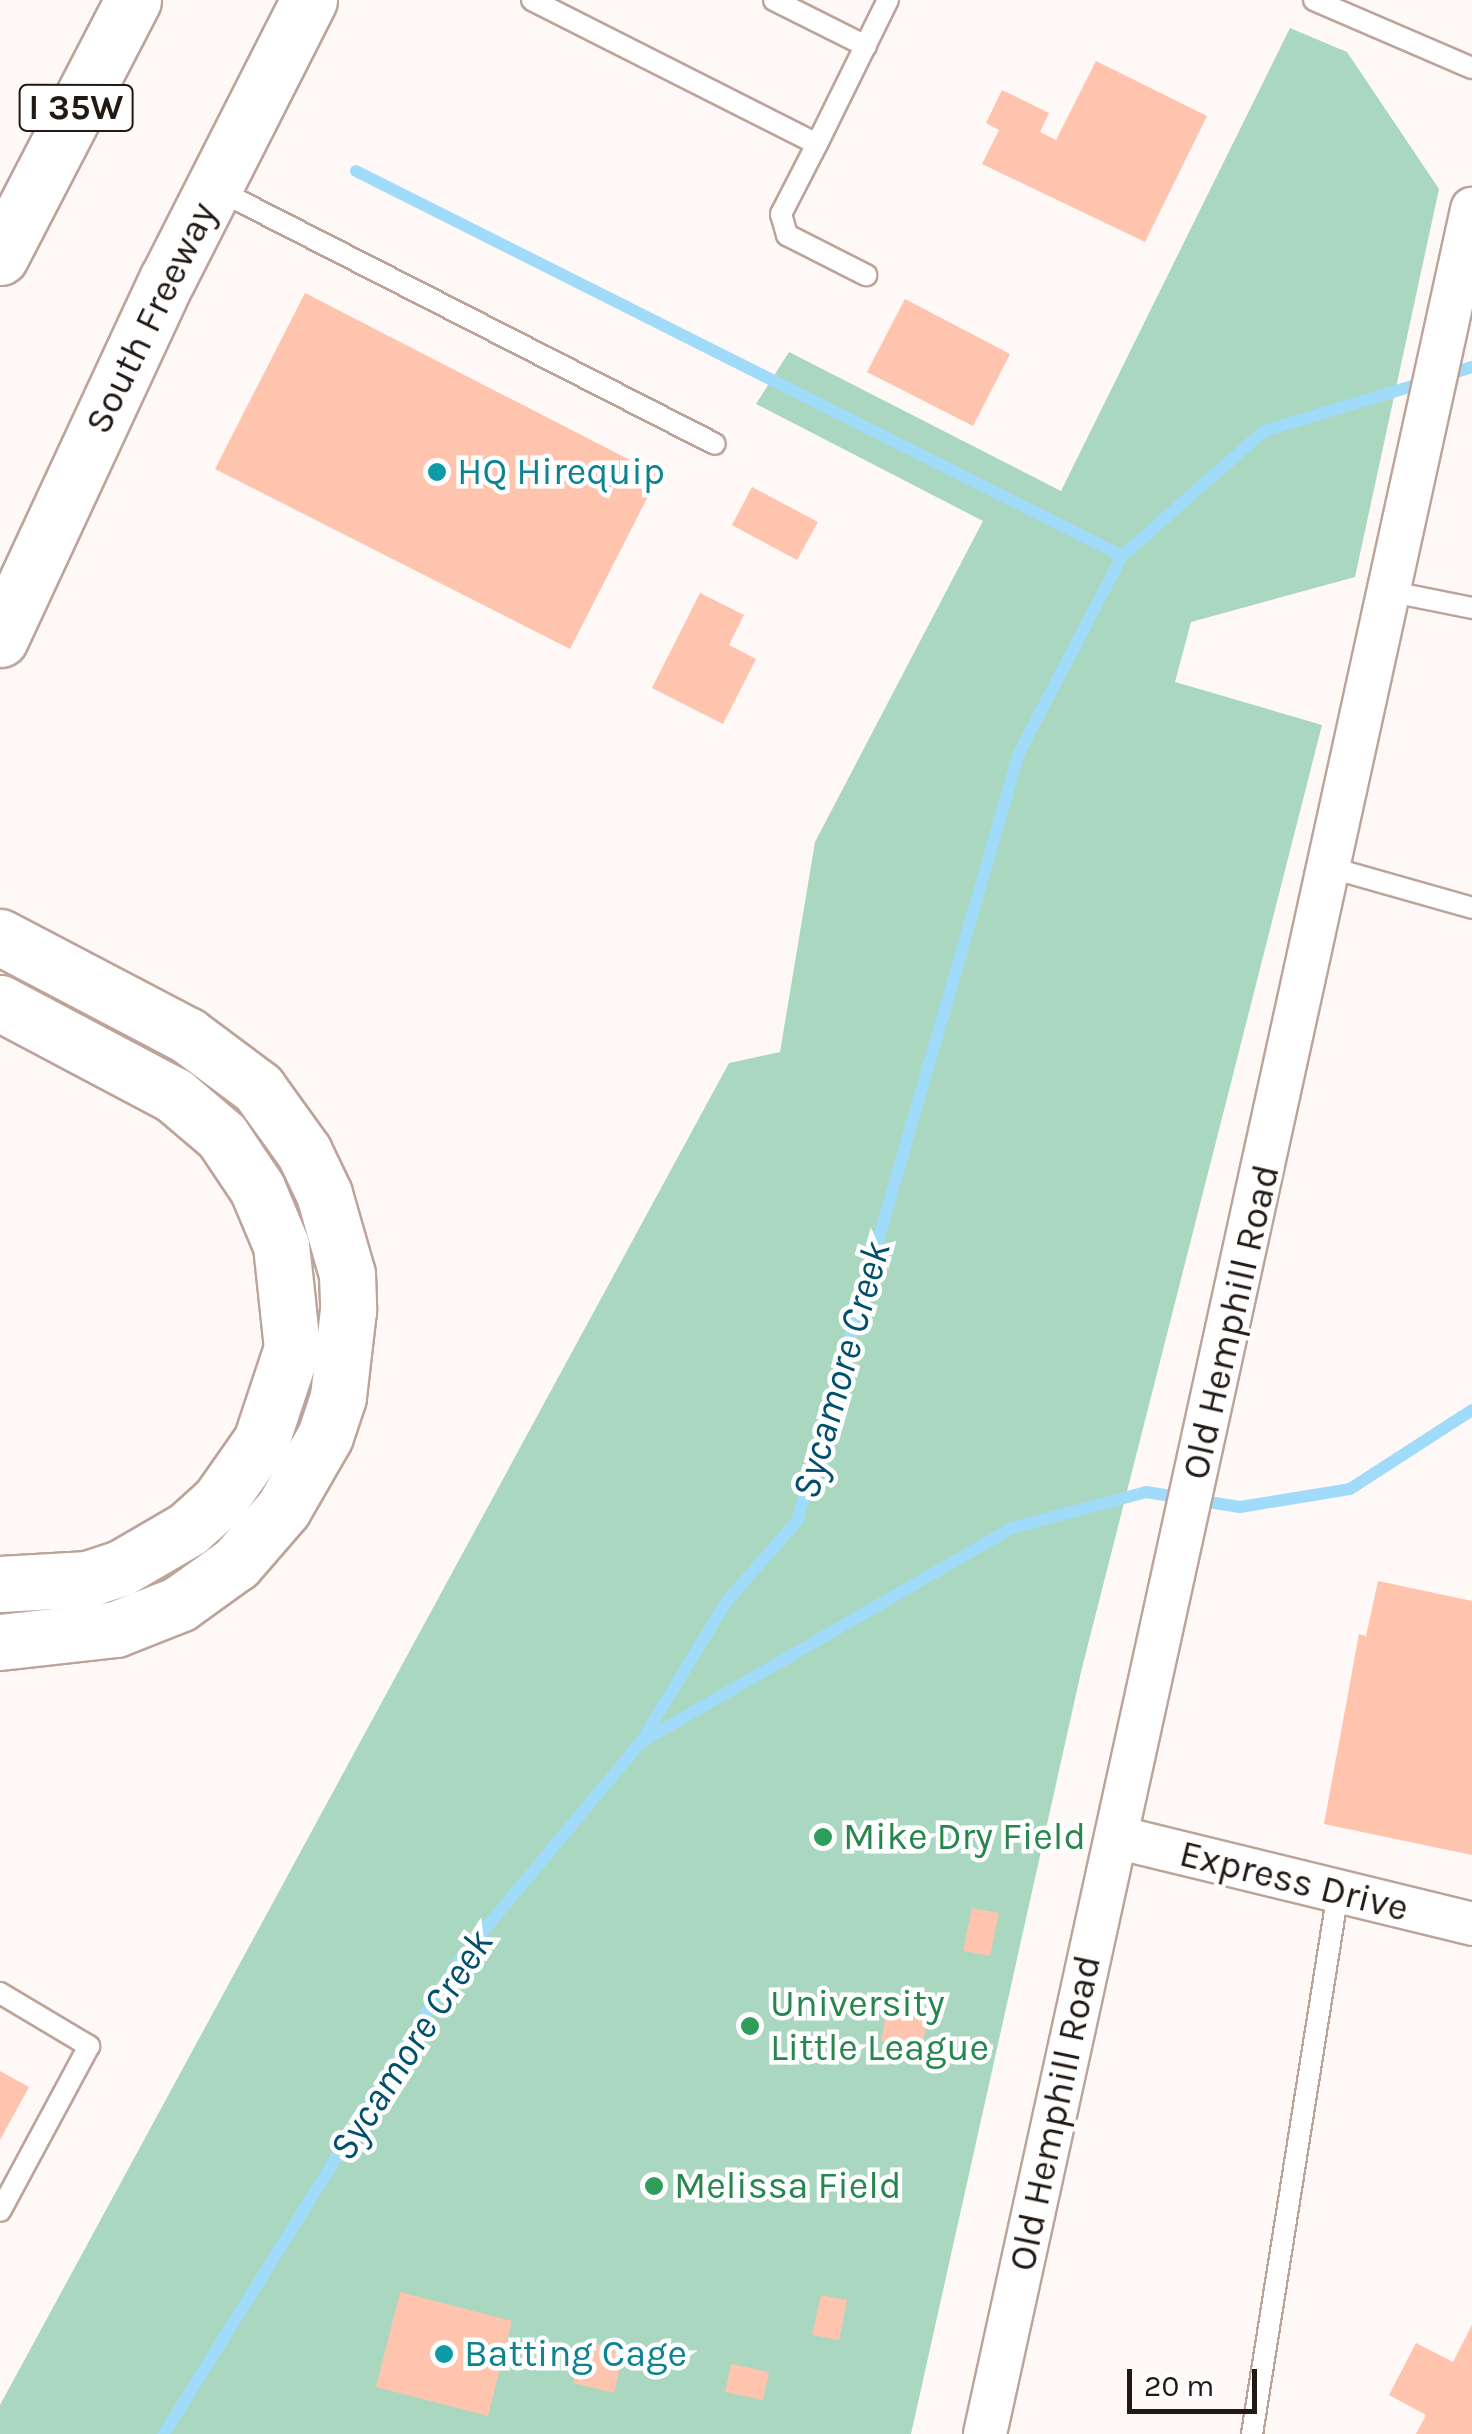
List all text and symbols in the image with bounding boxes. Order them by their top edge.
road number: I 35W [18,78,134,138]
street label: South Freeway [75,195,227,441]
place label: HQ Hirequip [457,449,665,495]
marker: HQ Hirequip [426,461,448,483]
street label: Old Hemphill Road [1173,1160,1289,1484]
water label: Sycamore Creek [781,1236,901,1504]
place label: Mike Dry Field [843,1814,1086,1860]
marker: Mike Dry Field [812,1826,834,1848]
street label: Express Drive [1175,1831,1413,1931]
water label: Sycamore Creek [319,1921,503,2169]
street label: Old Hemphill Road [999,1951,1111,2275]
place label: University Little League [770,1981,989,2070]
marker: University Little League [739,2015,761,2037]
place label: Melissa Field [674,2163,901,2209]
marker: Melissa Field [643,2175,665,2197]
place label: Batting Cage [464,2331,687,2377]
marker: Batting Cage [433,2343,455,2365]
scale bar [1132,2349,1262,2411]
text: 20 m [1144,2368,1214,2404]

